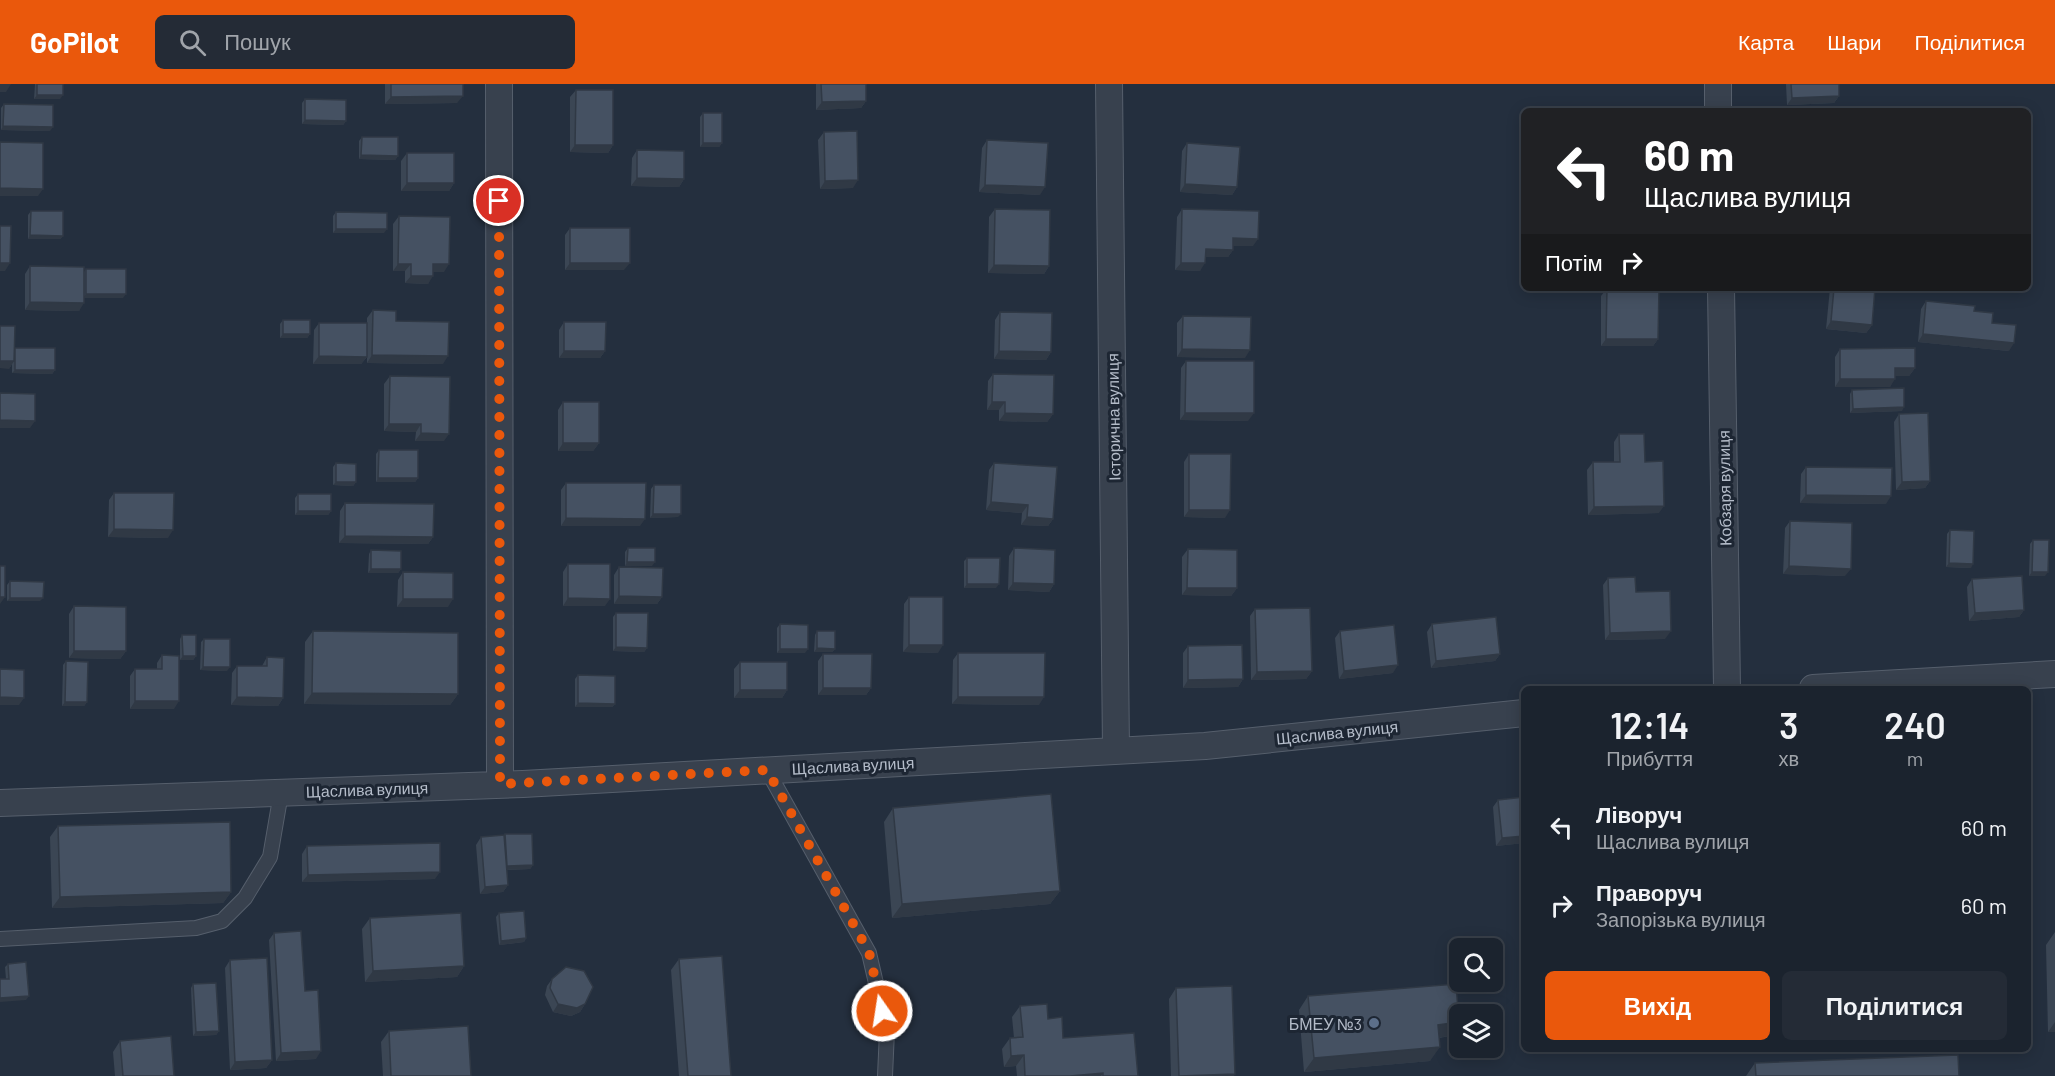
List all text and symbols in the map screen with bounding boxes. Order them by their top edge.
search box [155,15,575,69]
text: GoPilot [30,25,119,59]
icon: search [176,26,209,59]
text: Пошук [224,28,291,54]
text: Карта [1738,29,1794,54]
text: Шари [1827,29,1882,54]
text: Поділитися [1915,29,2025,54]
text: 60 m [1644,129,1734,179]
icon: left [1545,132,1623,210]
pin [473,175,524,226]
text: Щаслива вулиця [1644,180,1851,212]
icon: arrive [482,184,515,217]
icon: right [1615,246,1648,279]
text: Потім [1545,249,1603,275]
street label: Історична вулиця [1102,353,1124,481]
street label: Кобзаря вулиця [1713,430,1735,546]
text: 12:14 [1610,703,1689,746]
text: 3 [1779,703,1798,746]
text: 240 [1884,703,1946,746]
street label: Щаслива вулиця [1275,716,1399,748]
text: Прибуття [1606,746,1693,770]
text: хв [1778,746,1799,770]
text: m [1907,746,1923,770]
street label: Щаслива вулиця [791,752,915,778]
street label: Щаслива вулиця [305,777,429,801]
text: Ліворуч [1596,801,1682,827]
icon: left [1545,811,1578,844]
text: 60 m [1961,814,2007,840]
text: Щаслива вулиця [1596,829,1749,853]
text: Праворуч [1596,879,1702,905]
icon: right [1545,889,1578,922]
text: 60 m [1961,892,2007,918]
text: Запорізька вулиця [1596,907,1766,931]
map controls [1449,938,1503,1058]
button: search [1449,938,1503,992]
button: Вихід [1545,971,1770,1040]
button: Поділитися [1782,971,2007,1040]
position arrow [850,979,914,1043]
button: layers [1449,1004,1503,1058]
place label: БМЕУ №3 [1289,1014,1362,1033]
marker: БМЕУ №3 [1367,1016,1381,1030]

